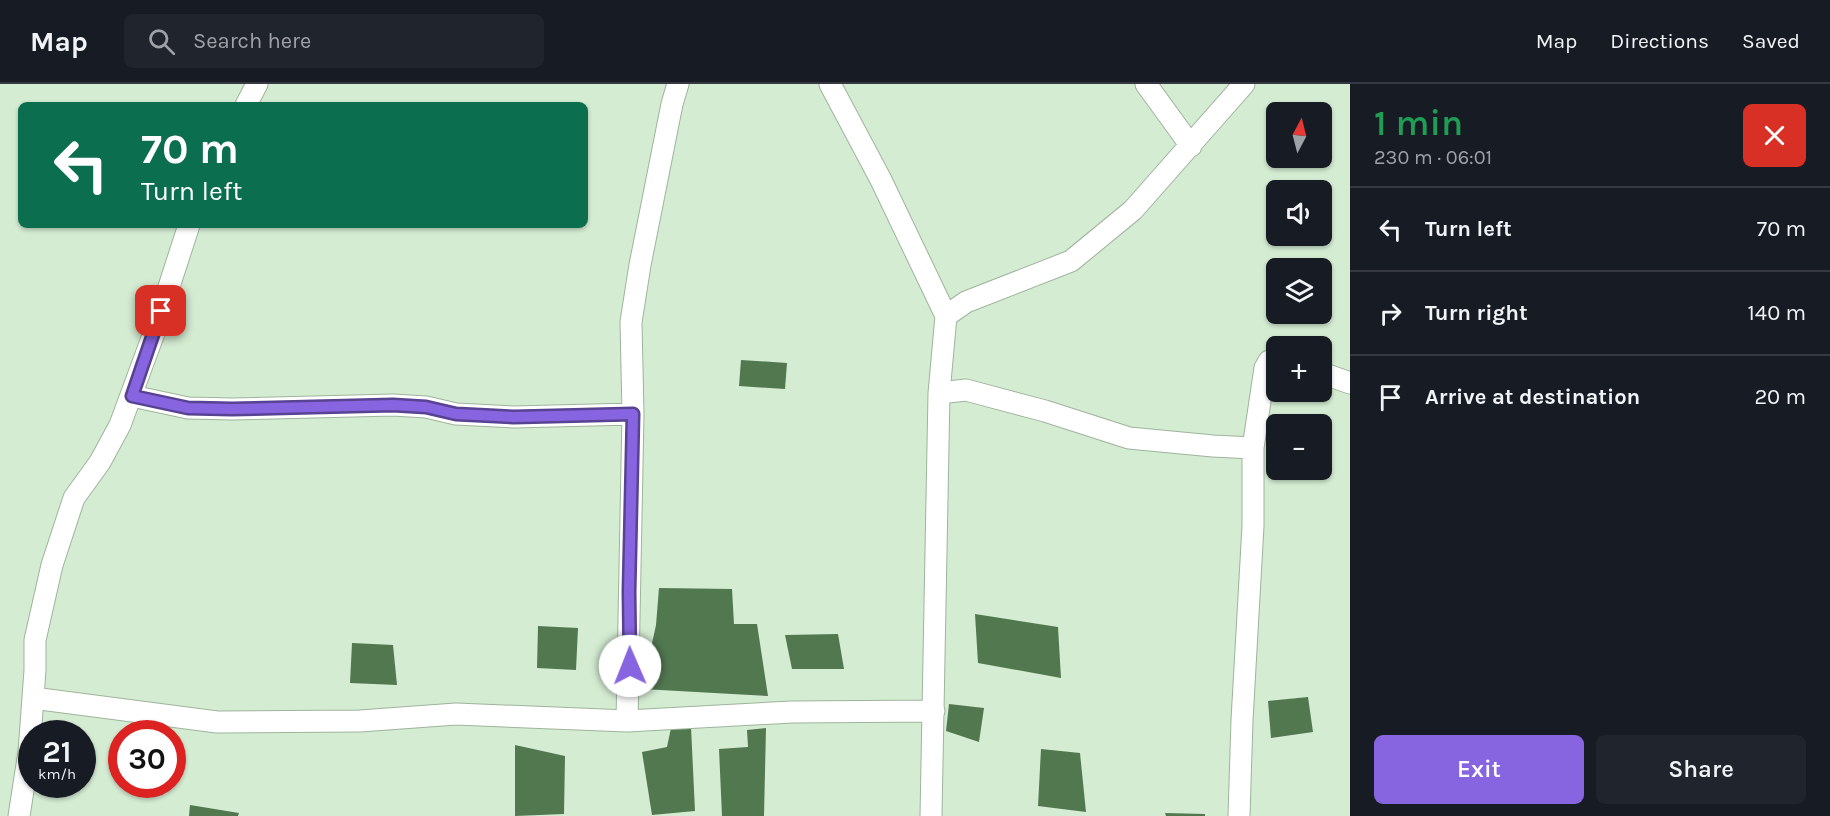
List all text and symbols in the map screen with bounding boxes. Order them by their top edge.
search box [124,14,544,68]
text: Map [30,25,88,58]
icon: search [145,25,178,58]
text: Search here [193,28,311,54]
text: Map [1536,29,1577,53]
text: Directions [1610,29,1709,53]
text: Saved [1742,29,1800,53]
north arrow [1266,102,1332,168]
map controls [1266,102,1332,480]
text: 1 min [1374,102,1463,144]
button: close [1743,104,1806,167]
text: 70 m [141,124,239,174]
icon: left [42,126,120,204]
text: 230 m · 06:01 [1374,146,1492,169]
text: Turn left [141,175,242,207]
button: sound [1266,180,1332,246]
icon: left [1374,213,1407,246]
text: Turn left [1425,216,1512,242]
text: 70 m [1757,216,1806,242]
button: layers [1266,258,1332,324]
pin [135,285,186,336]
icon: arrive [144,294,177,327]
icon: right [1374,297,1407,330]
text: Turn right [1425,300,1528,326]
text: 140 m [1748,300,1806,326]
button: + [1266,336,1332,402]
icon: arrive [1374,381,1407,414]
text: Arrive at destination [1425,384,1640,410]
text: 20 m [1754,384,1806,410]
button: − [1266,414,1332,480]
position arrow [598,634,662,698]
speed limit sign: 30 [108,720,186,798]
text: 21 [43,734,71,770]
button: Exit [1374,735,1584,804]
button: Share [1596,735,1806,804]
text: km/h [38,765,76,783]

